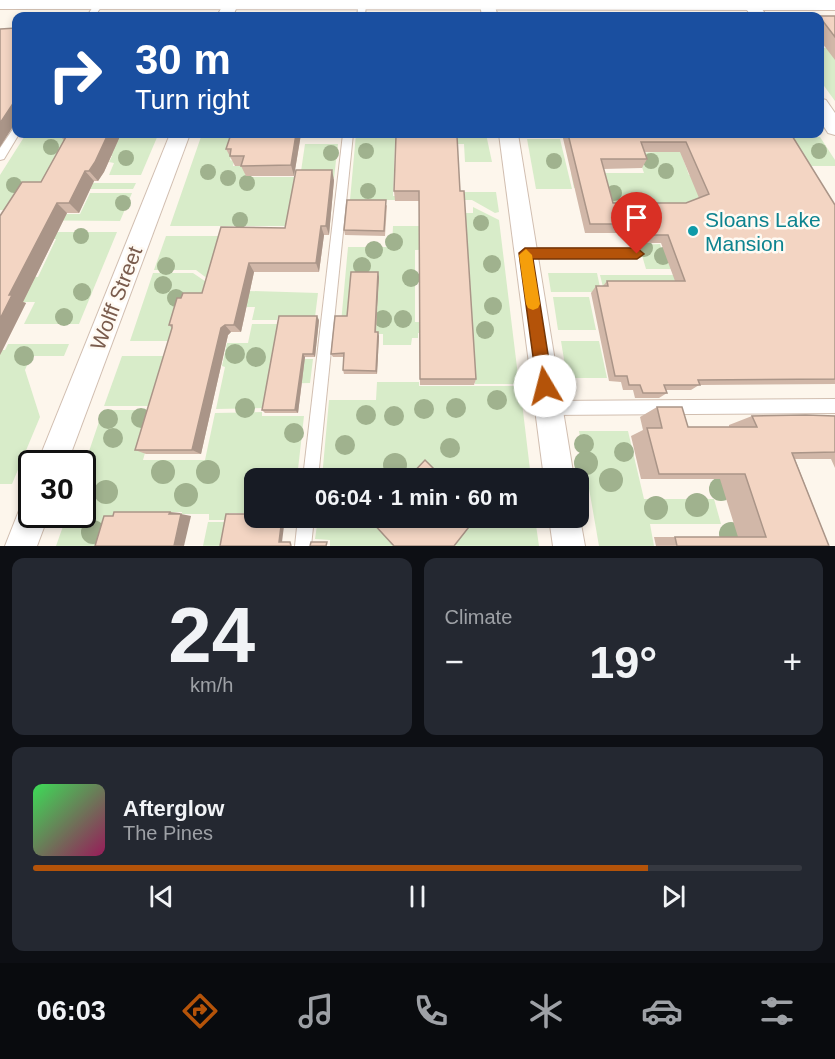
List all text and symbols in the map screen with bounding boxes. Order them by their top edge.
icon: right [36,36,114,114]
text: 30 m [135,36,231,83]
text: Turn right [135,85,250,115]
pin [611,192,662,254]
icon: arrive [620,201,653,234]
place label: Sloans Lake Mansion [705,208,821,255]
marker: Sloans Lake Mansion [686,224,700,238]
street label: Wolff Street [86,243,146,353]
position arrow [513,354,577,418]
speed limit sign: 30 [18,450,96,528]
text: 06:04 · 1 min · 60 m [315,485,518,510]
text: 24 [168,591,255,679]
text: Climate [445,606,512,628]
text: 19° [589,637,657,688]
text: − [445,643,464,680]
text: + [783,643,802,680]
text: km/h [190,674,233,696]
text: Afterglow [123,796,224,821]
text: The Pines [123,822,213,844]
icon: previous [145,880,178,913]
icon: pause [401,880,434,913]
icon: next [657,880,690,913]
icon: directions [179,990,221,1032]
icon: music [295,990,337,1032]
icon: phone [410,990,452,1032]
icon: climate [525,990,567,1032]
icon: car [641,990,683,1032]
icon: filters [756,990,798,1032]
text: 06:03 [37,996,106,1026]

